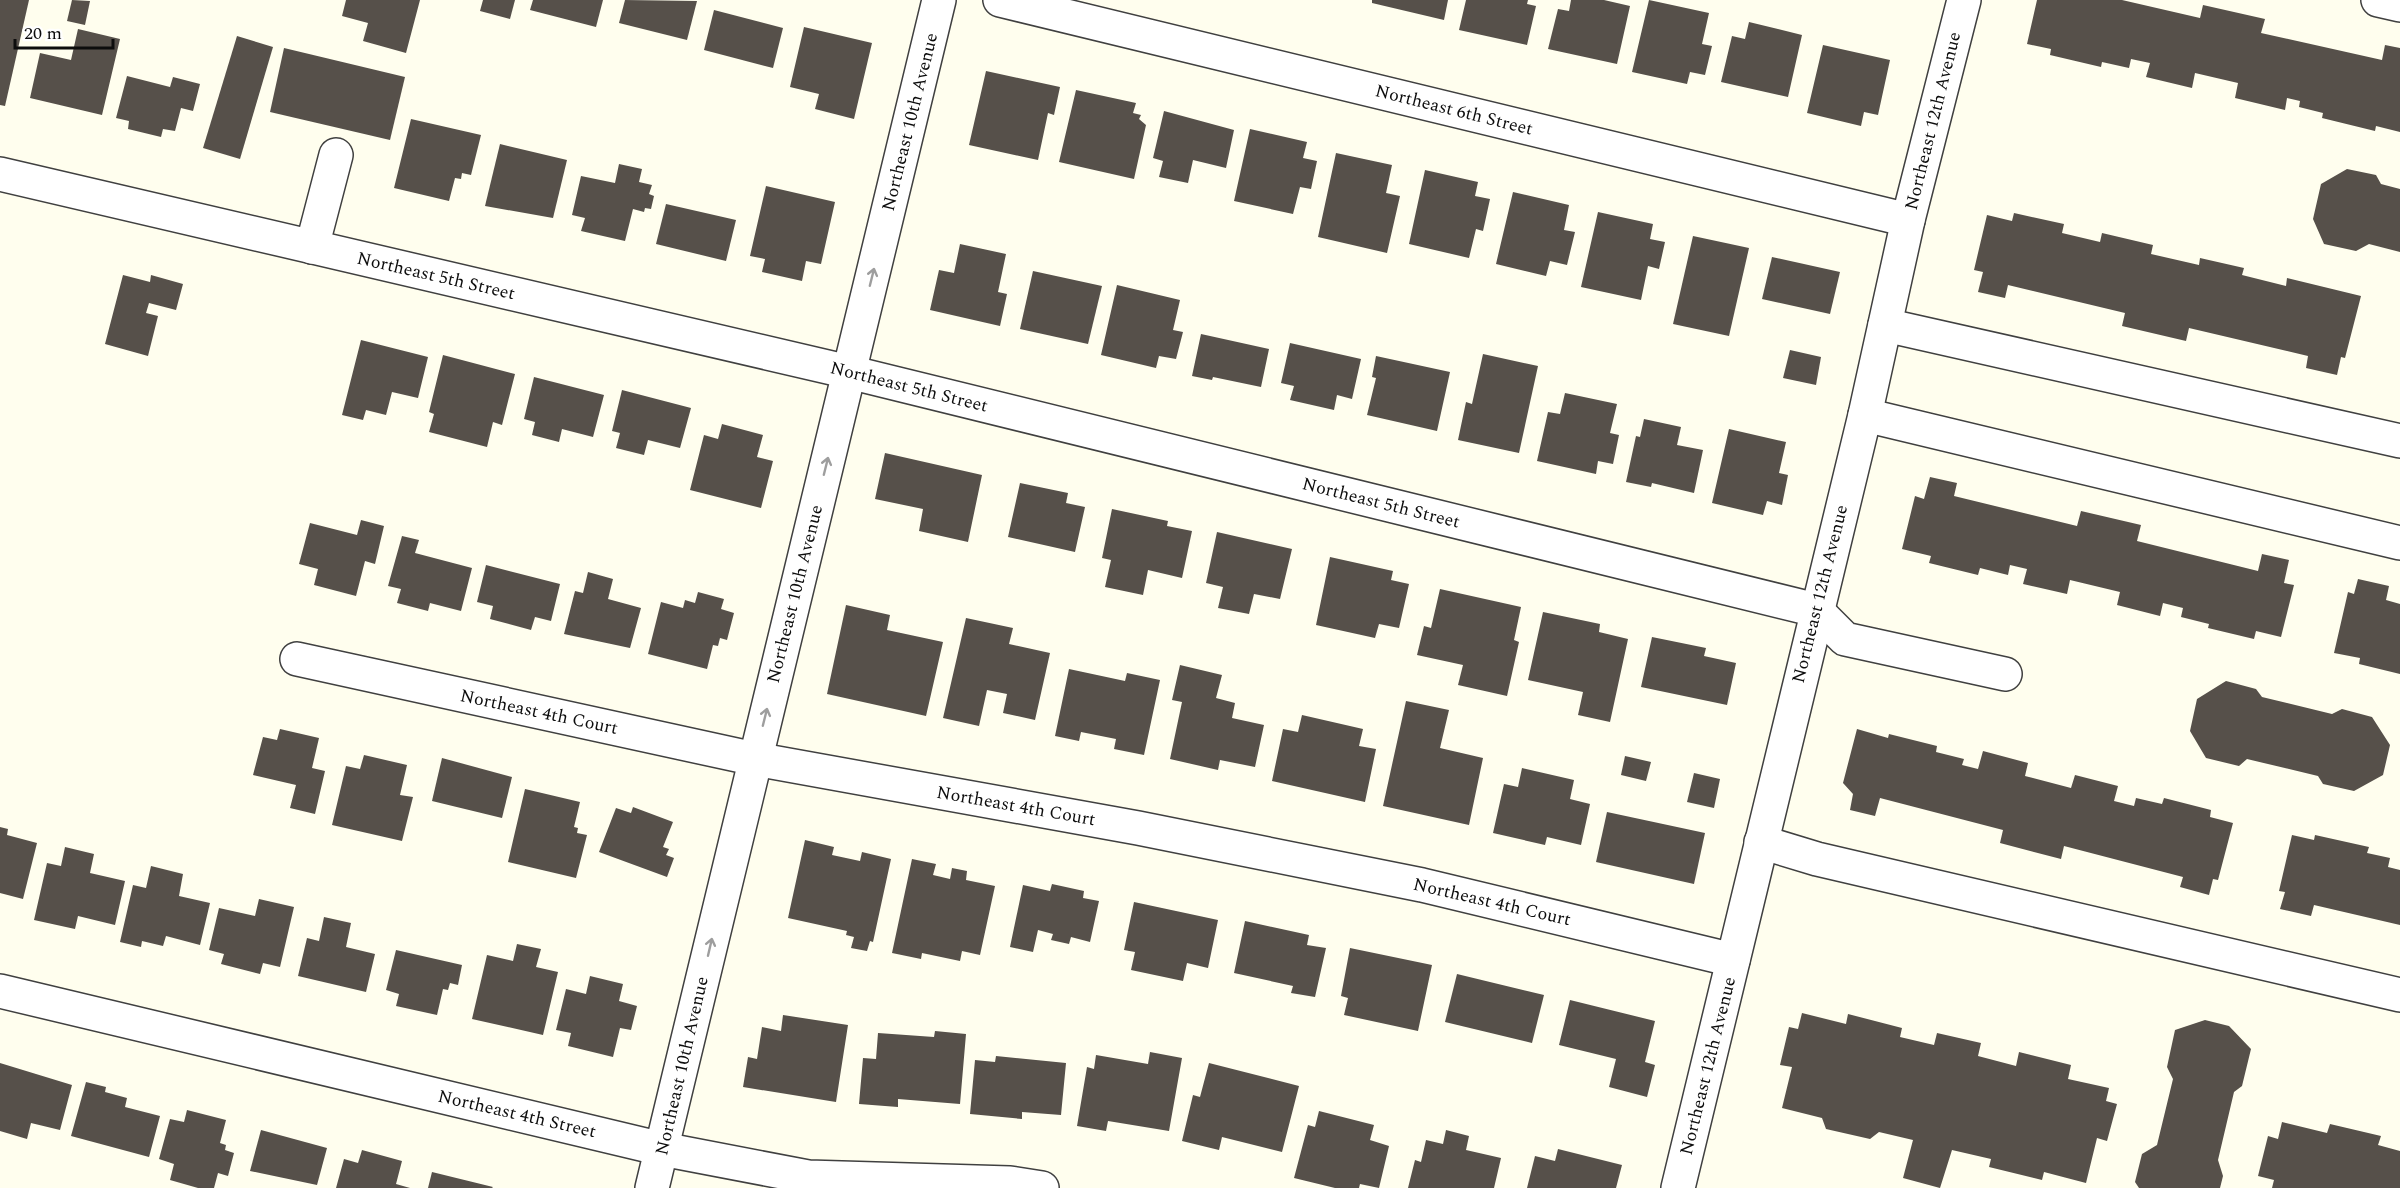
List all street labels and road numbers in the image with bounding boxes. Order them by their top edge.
street label: Northeast 12th Avenue [1898,29,1968,213]
street label: Northeast 10th Avenue [875,30,945,214]
street label: Northeast 6th Street [1372,77,1536,143]
street label: Northeast 5th Street [354,245,518,307]
street label: Northeast 5th Street [827,354,991,420]
street label: Northeast 5th Street [1299,470,1463,536]
street label: Northeast 10th Avenue [760,502,830,686]
street label: Northeast 12th Avenue [1785,502,1855,686]
street label: Northeast 4th Court [457,682,621,742]
street label: Northeast 4th Court [934,779,1098,833]
street label: Northeast 4th Court [1411,871,1573,933]
street label: Northeast 10th Avenue [648,974,716,1158]
street label: Northeast 12th Avenue [1673,974,1743,1158]
street label: Northeast 4th Street [435,1083,599,1145]

